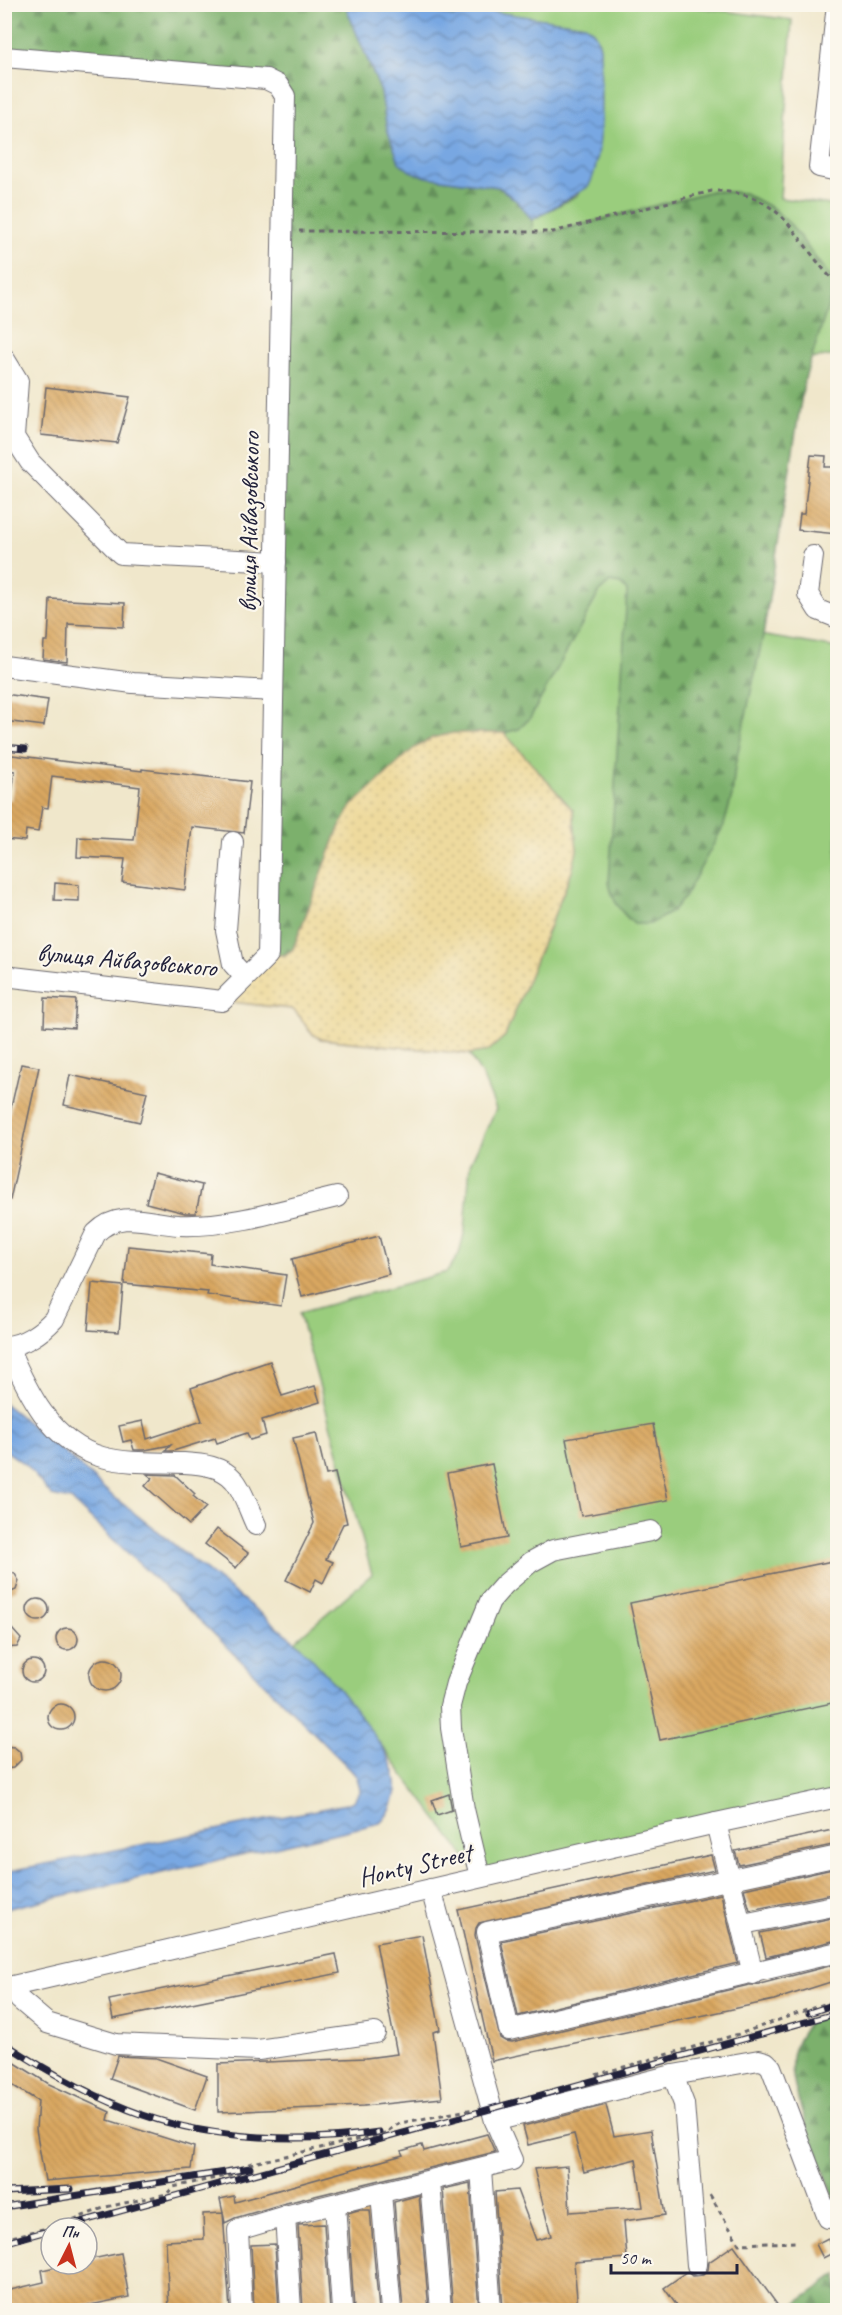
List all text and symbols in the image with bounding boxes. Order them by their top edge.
street label: вулиця Айвазовського [231,430,267,612]
street label: вулиця Айвазовського [36,936,220,984]
street label: Honty Street [355,1835,478,1894]
north arrow [39,2216,99,2276]
text: Пн [61,2221,81,2243]
scale bar [611,2237,737,2275]
text: 50 m [620,2247,653,2269]

